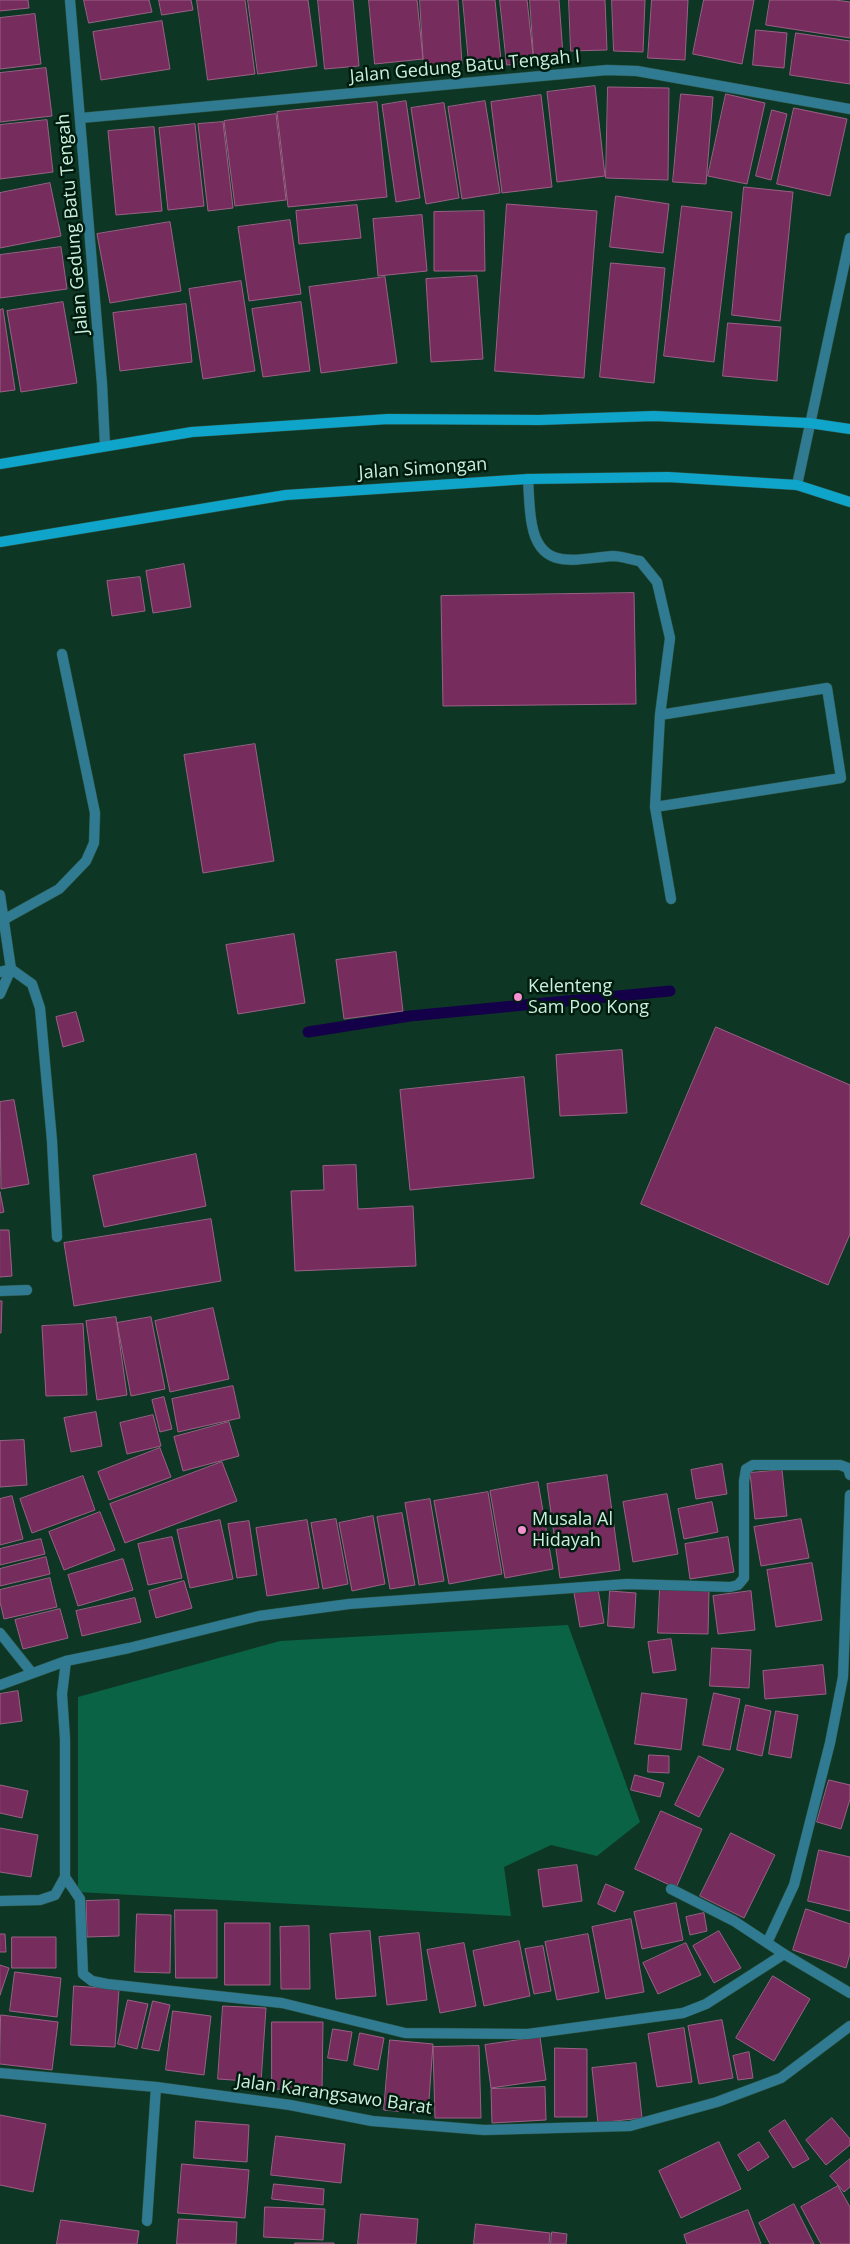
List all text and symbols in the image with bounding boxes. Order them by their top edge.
street label: Jalan Gedung Batu Tengah I [349,46,581,88]
street label: Jalan Gedung Batu Tengah [53,113,93,335]
street label: Jalan Simongan [358,454,488,484]
place label: Kelenteng Sam Poo Kong [528,976,649,1019]
marker: Kelenteng Sam Poo Kong [512,991,524,1003]
place label: Musala Al Hidayah [532,1509,613,1552]
marker: Musala Al Hidayah [516,1524,528,1536]
street label: Jalan Karangsawo Barat [235,2071,433,2119]

